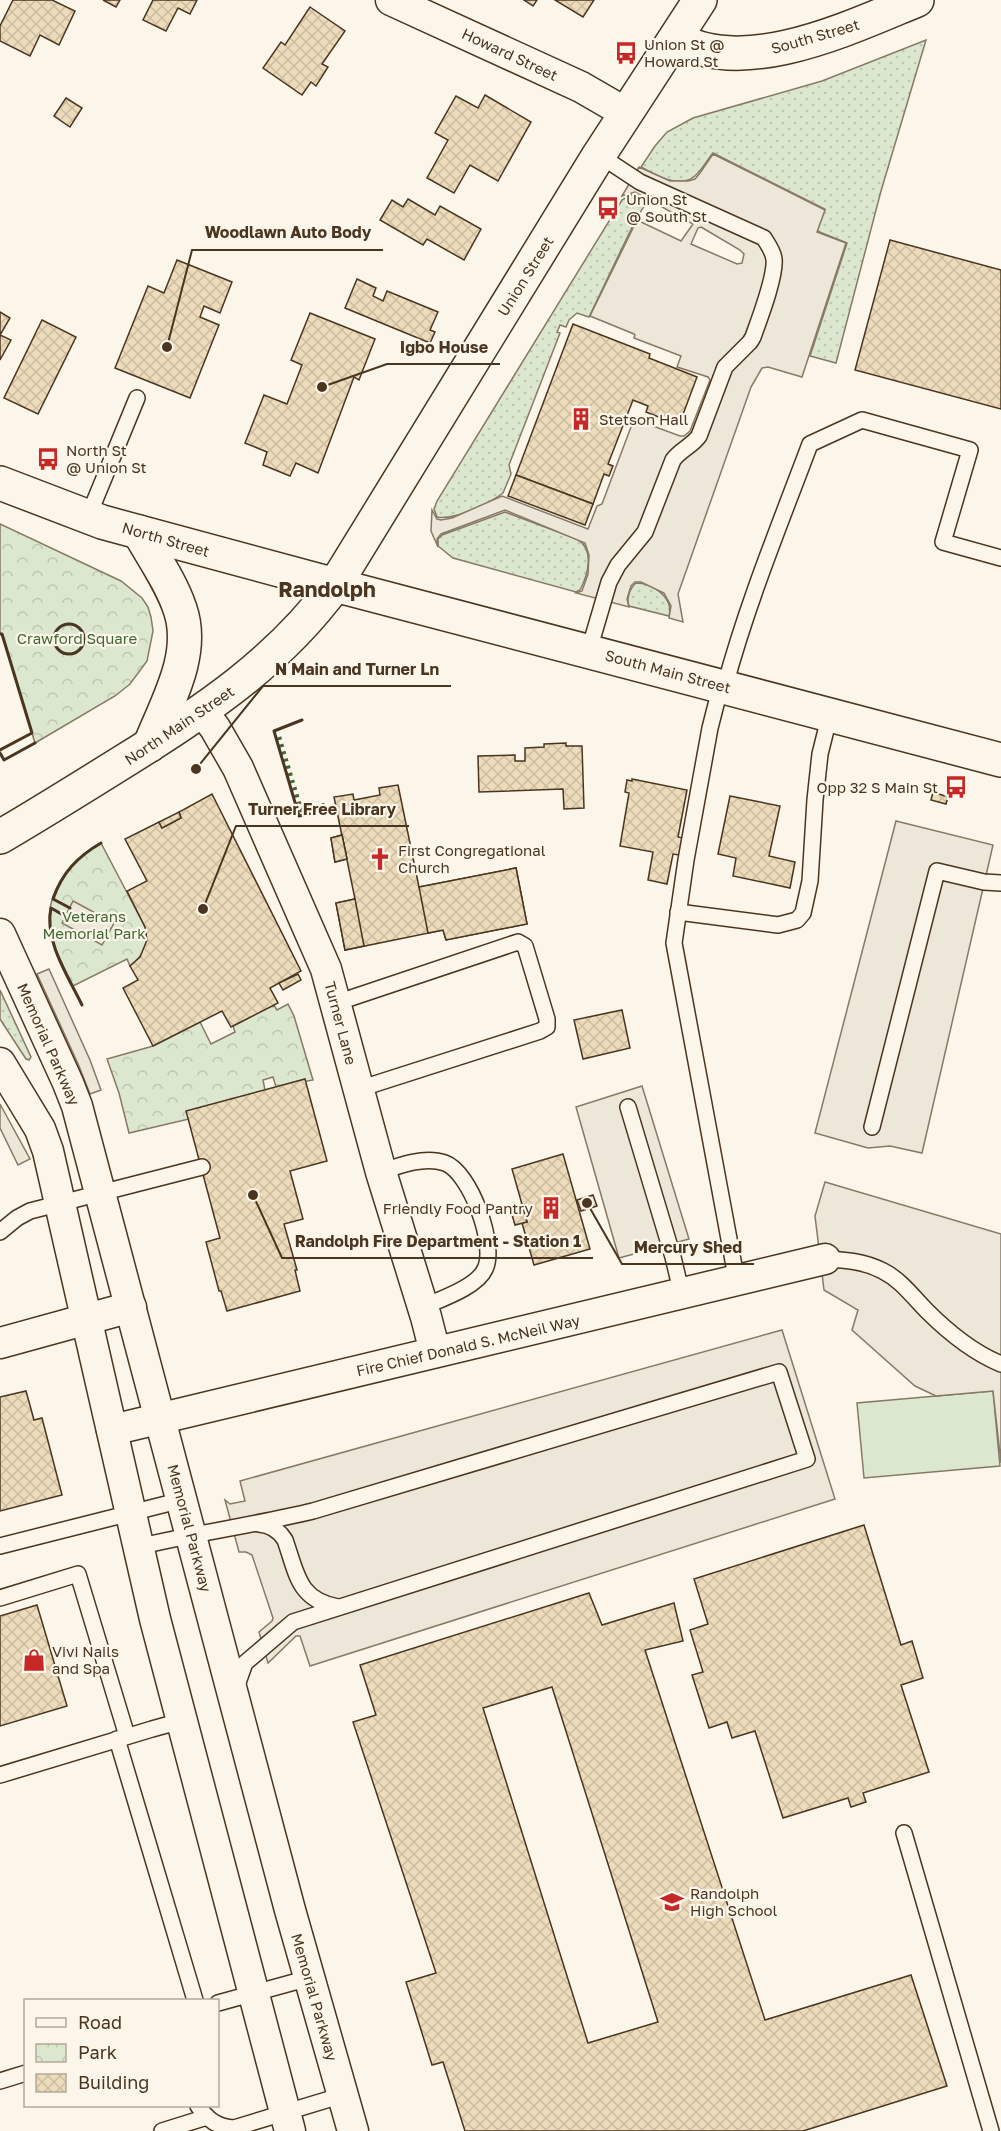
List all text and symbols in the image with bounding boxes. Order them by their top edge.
street label: South Street [769,15,861,57]
street label: Howard Street [459,24,561,84]
place label: Union St @ Howard St [644,35,725,70]
bus stop icon: Union St @ Howard St [613,40,639,66]
place label: Union St @ South St [626,190,707,225]
bus stop icon: Union St @ South St [595,195,621,221]
callout: Woodlawn Auto Body [192,216,383,250]
text: Woodlawn Auto Body [205,222,372,242]
street label: Union Street [493,233,557,319]
callout: Igbo House [387,330,500,364]
text: Igbo House [400,337,488,357]
building icon: Stetson Hall [568,406,594,432]
place label: Stetson Hall [599,410,689,428]
place label: North St @ Union St [66,441,147,476]
bus stop icon: North St @ Union St [35,446,61,472]
street label: North Street [120,518,212,560]
district label: Randolph [278,576,376,602]
park label: Crawford Square [17,629,138,647]
street label: South Main Street [603,646,733,696]
callout: N Main and Turner Ln [263,652,451,686]
text: N Main and Turner Ln [275,659,439,679]
street label: North Main Street [121,682,237,768]
bus stop icon: Opp 32 S Main St [943,774,969,800]
place label: Opp 32 S Main St [816,778,938,796]
callout: Turner Free Library [236,792,409,826]
text: Turner Free Library [248,799,396,819]
place label: First Congregational Church [398,841,546,876]
church icon: First Congregational Church [367,846,393,872]
park label: Veterans Memorial Park [42,907,146,942]
street label: Turner Lane [321,979,361,1067]
street label: Memorial Parkway [14,980,84,1108]
building icon: Friendly Food Pantry [538,1195,564,1221]
place label: Friendly Food Pantry [383,1199,534,1217]
callout: Randolph Fire Department - Station 1 [282,1224,593,1258]
callout: Mercury Shed [622,1230,754,1264]
text: Randolph Fire Department - Station 1 [295,1231,581,1251]
text: Mercury Shed [634,1237,742,1257]
street label: Fire Chief Donald S. McNeil Way [354,1310,582,1380]
street label: Memorial Parkway [164,1462,216,1595]
place label: Vivi Nails and Spa [52,1642,119,1677]
shop icon: Vivi Nails and Spa [21,1647,47,1673]
place label: Randolph High School [690,1884,778,1919]
school or university icon: Randolph High School [659,1889,685,1915]
street label: Memorial Parkway [288,1931,342,2063]
legend [24,1999,219,2107]
text: Road [78,2011,122,2033]
text: Park [78,2041,117,2063]
text: Building [78,2071,149,2093]

